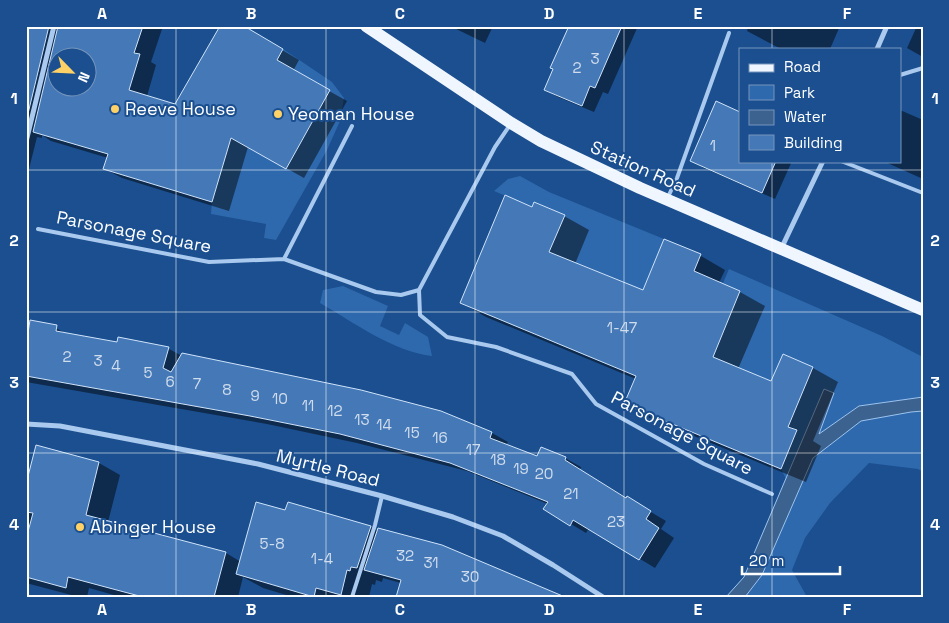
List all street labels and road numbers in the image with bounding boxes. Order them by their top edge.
street label: Station Road [587,135,699,202]
street label: Parsonage Square [55,205,213,258]
street label: Parsonage Square [607,385,757,480]
street label: Myrtle Road [274,444,382,491]

